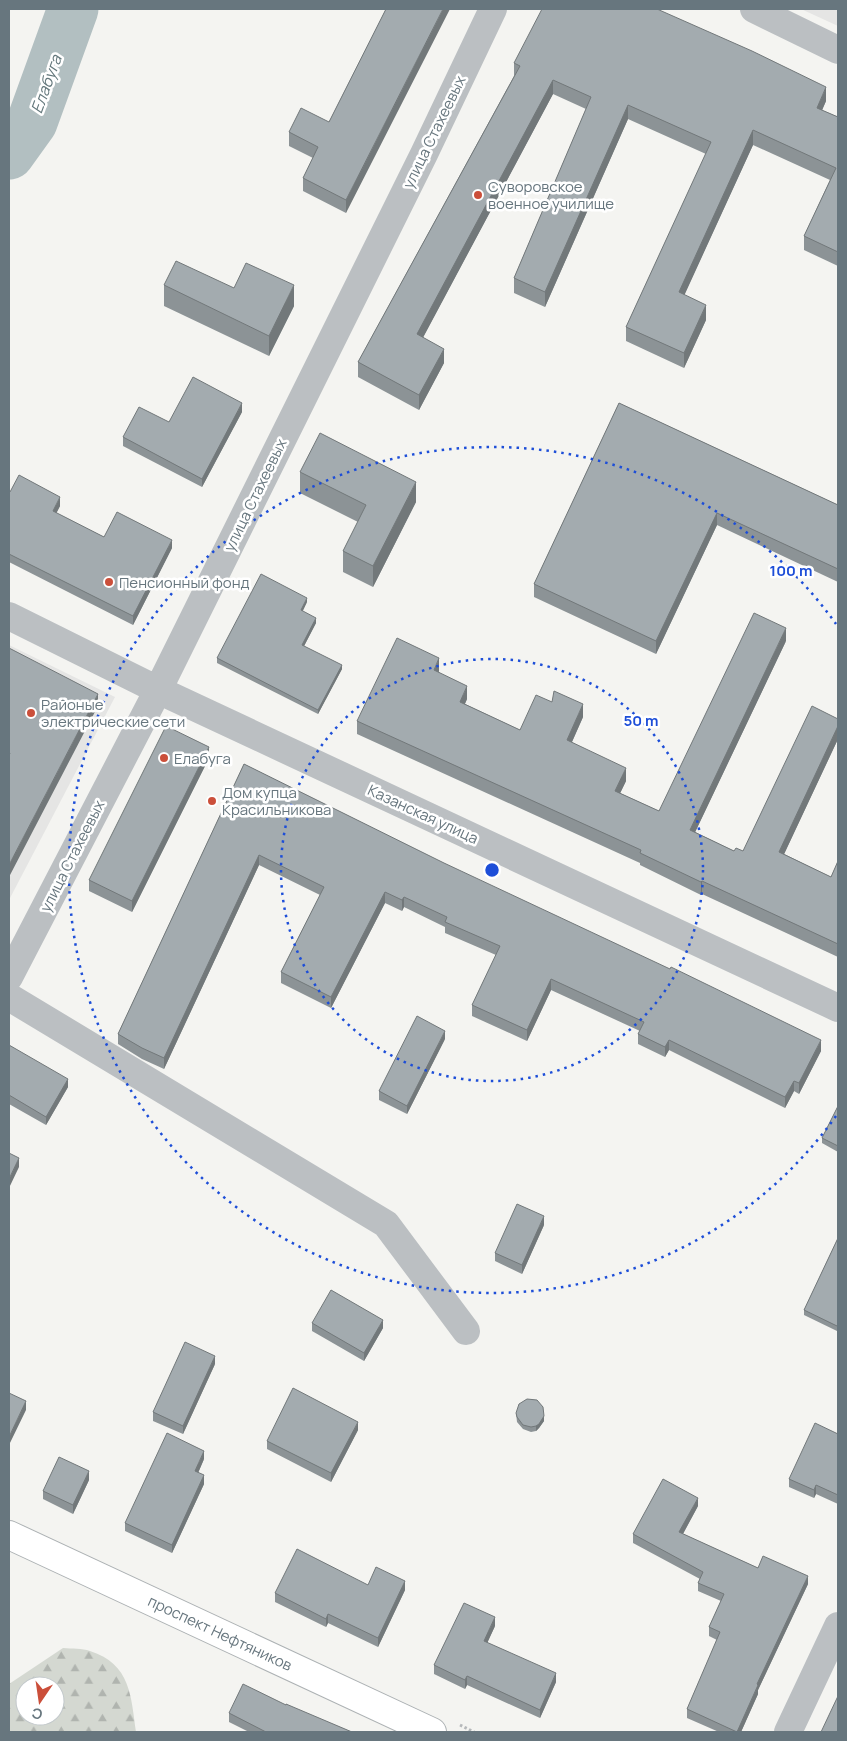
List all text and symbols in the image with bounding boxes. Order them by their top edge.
water label: Елабуга [25,51,67,116]
street label: улица Стахеевых [398,72,470,192]
place label: Суворовское военное училище [488,176,614,214]
marker: Суворовское военное училище [472,189,484,201]
street label: улица Стахеевых [219,435,291,555]
text: 100 m [770,560,812,581]
place label: Пенсионный фонд [119,572,250,593]
marker: Пенсионный фонд [103,576,115,588]
place label: Районые электрические сети [41,694,185,732]
marker: Районые электрические сети [25,707,37,719]
text: 50 m [623,710,659,731]
place label: Елабуга [174,748,231,769]
marker: Елабуга [158,752,170,764]
street label: Казанская улица [364,779,482,849]
place label: Дом купца Красильникова [222,782,331,820]
marker: Дом купца Красильникова [206,795,218,807]
street label: улица Стахеевых [35,796,109,916]
centre of rings [483,861,501,879]
street label: проспект Нефтяников [145,1590,295,1676]
north arrow [15,1676,65,1726]
text: С [30,1704,44,1725]

